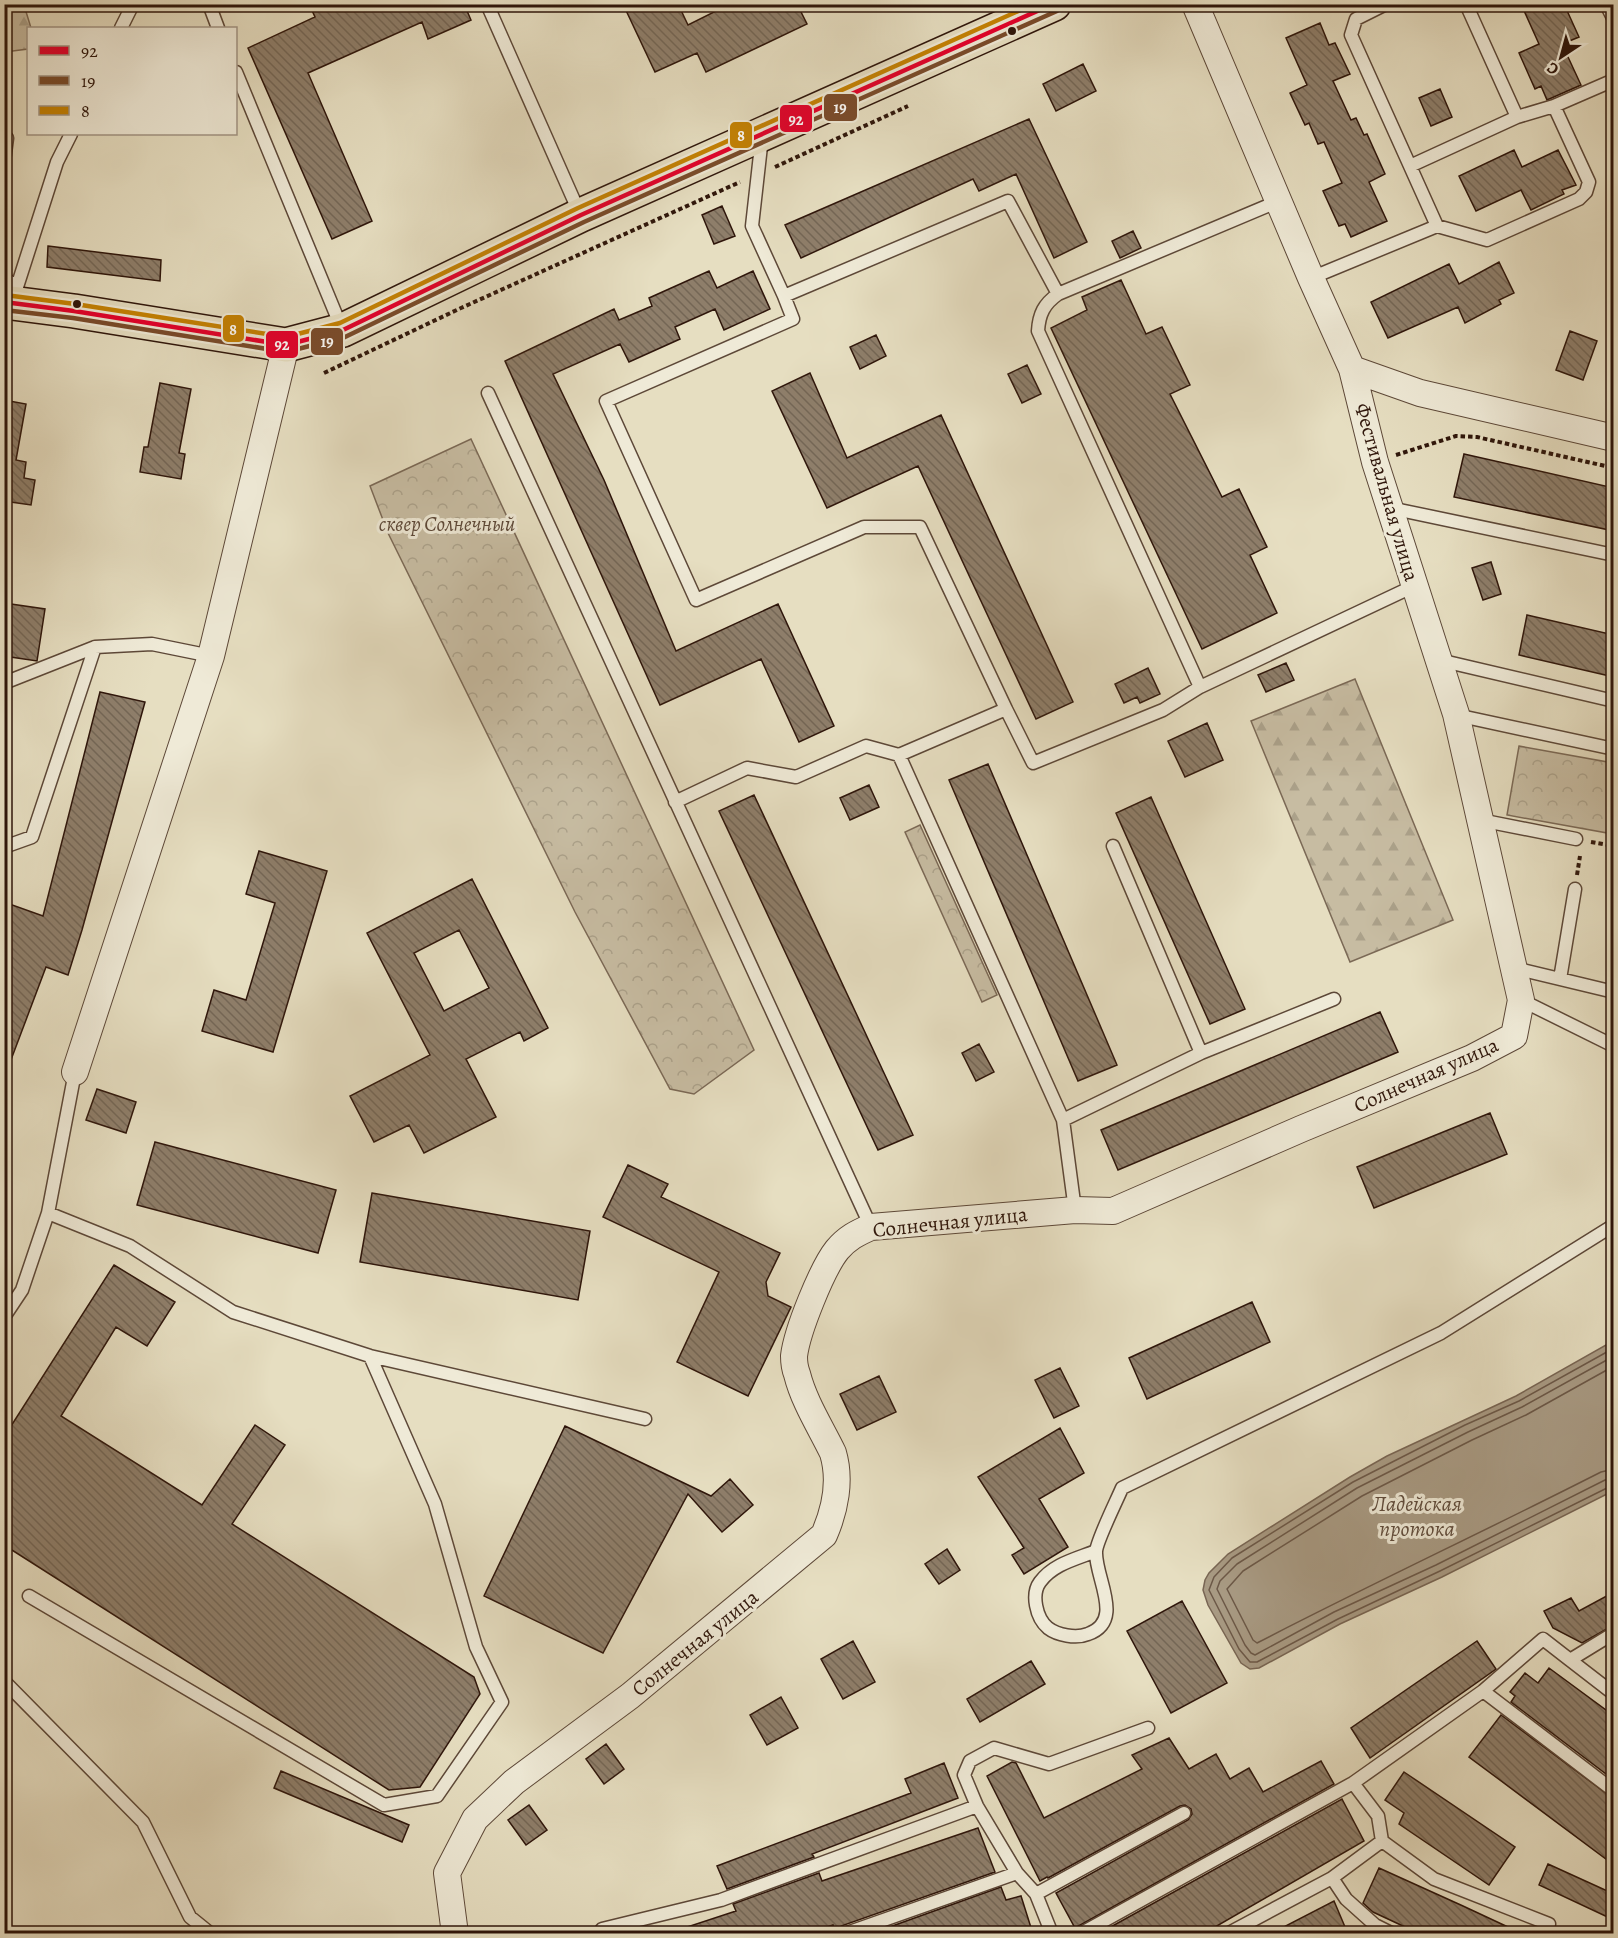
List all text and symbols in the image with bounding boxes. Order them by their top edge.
unlabelled marker [1006,25,1018,37]
legend [27,27,237,135]
north arrow [1531,27,1591,87]
text: 92 [81,39,98,63]
text: С [1542,56,1563,80]
text: 19 [81,69,95,93]
line badge: 19 [823,93,858,122]
text: 19 [833,97,847,119]
text: 8 [81,99,90,123]
line badge: 92 [779,104,813,133]
text: 92 [788,109,804,131]
line badge: 8 [729,121,753,149]
text: 8 [737,125,745,147]
unlabelled marker [71,298,83,310]
line badge: 8 [222,314,245,343]
text: 8 [229,319,237,341]
line badge: 19 [310,327,344,356]
line badge: 92 [265,330,299,359]
text: 19 [320,331,334,353]
text: 92 [274,334,290,356]
street label: Фестивальная улица [1348,400,1426,585]
park label: сквер Солнечный [379,510,515,538]
street label: Солнечная улица [1349,1030,1503,1119]
street label: Солнечная улица [871,1200,1029,1244]
water label: Ладейская протока [1371,1489,1462,1544]
street label: Солнечная улица [626,1583,764,1703]

